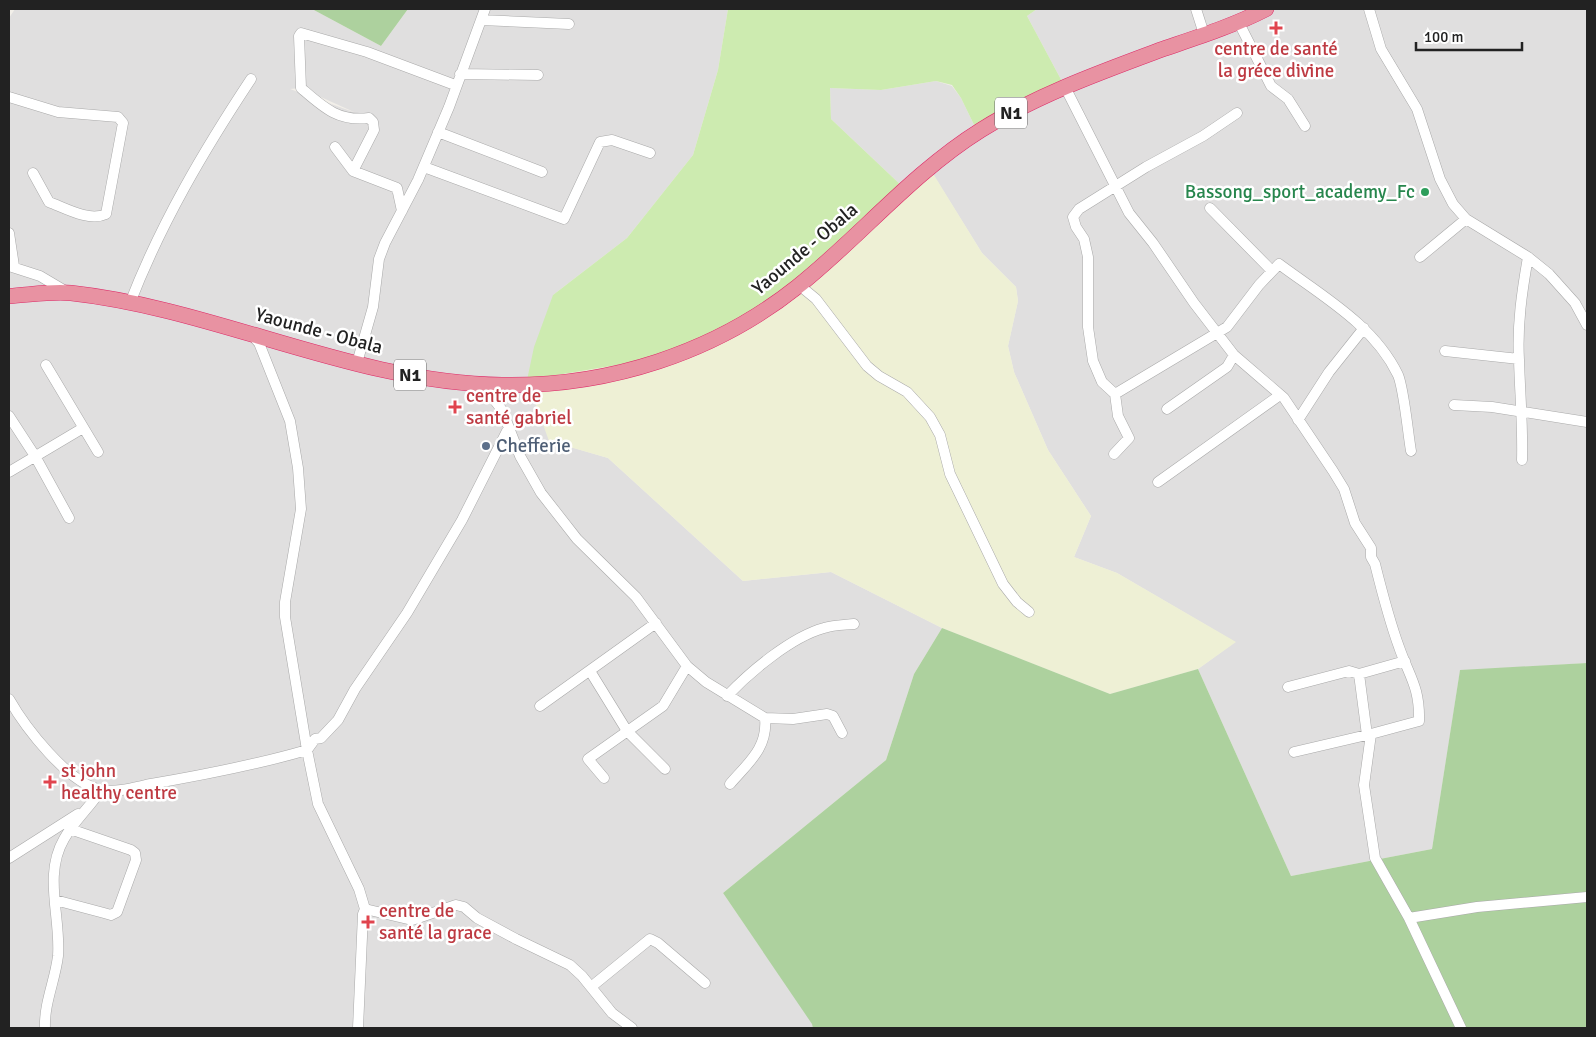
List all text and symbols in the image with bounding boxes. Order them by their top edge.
scale bar [1416,20,1522,52]
marker: centre de santé la gréce divine [1269,21,1283,35]
text: 100 m [1424,28,1464,46]
place label: centre de santé la gréce divine [1214,37,1338,83]
road number: N1 [995,98,1027,128]
place label: Bassong_sport_academy_Fc [1185,180,1415,204]
marker: Bassong_sport_academy_Fc [1419,186,1431,198]
street label: Yaounde - Obala [747,198,863,300]
street label: Yaounde - Obala [253,302,385,360]
road number: N1 [394,360,426,390]
place label: centre de santé gabriel [466,384,572,430]
marker: centre de santé gabriel [448,400,462,414]
place label: Chefferie [496,434,571,458]
marker: Chefferie [480,440,492,452]
place label: st john healthy centre [61,759,177,805]
marker: st john healthy centre [43,775,57,789]
place label: centre de santé la grace [379,899,492,945]
marker: centre de santé la grace [361,915,375,929]

